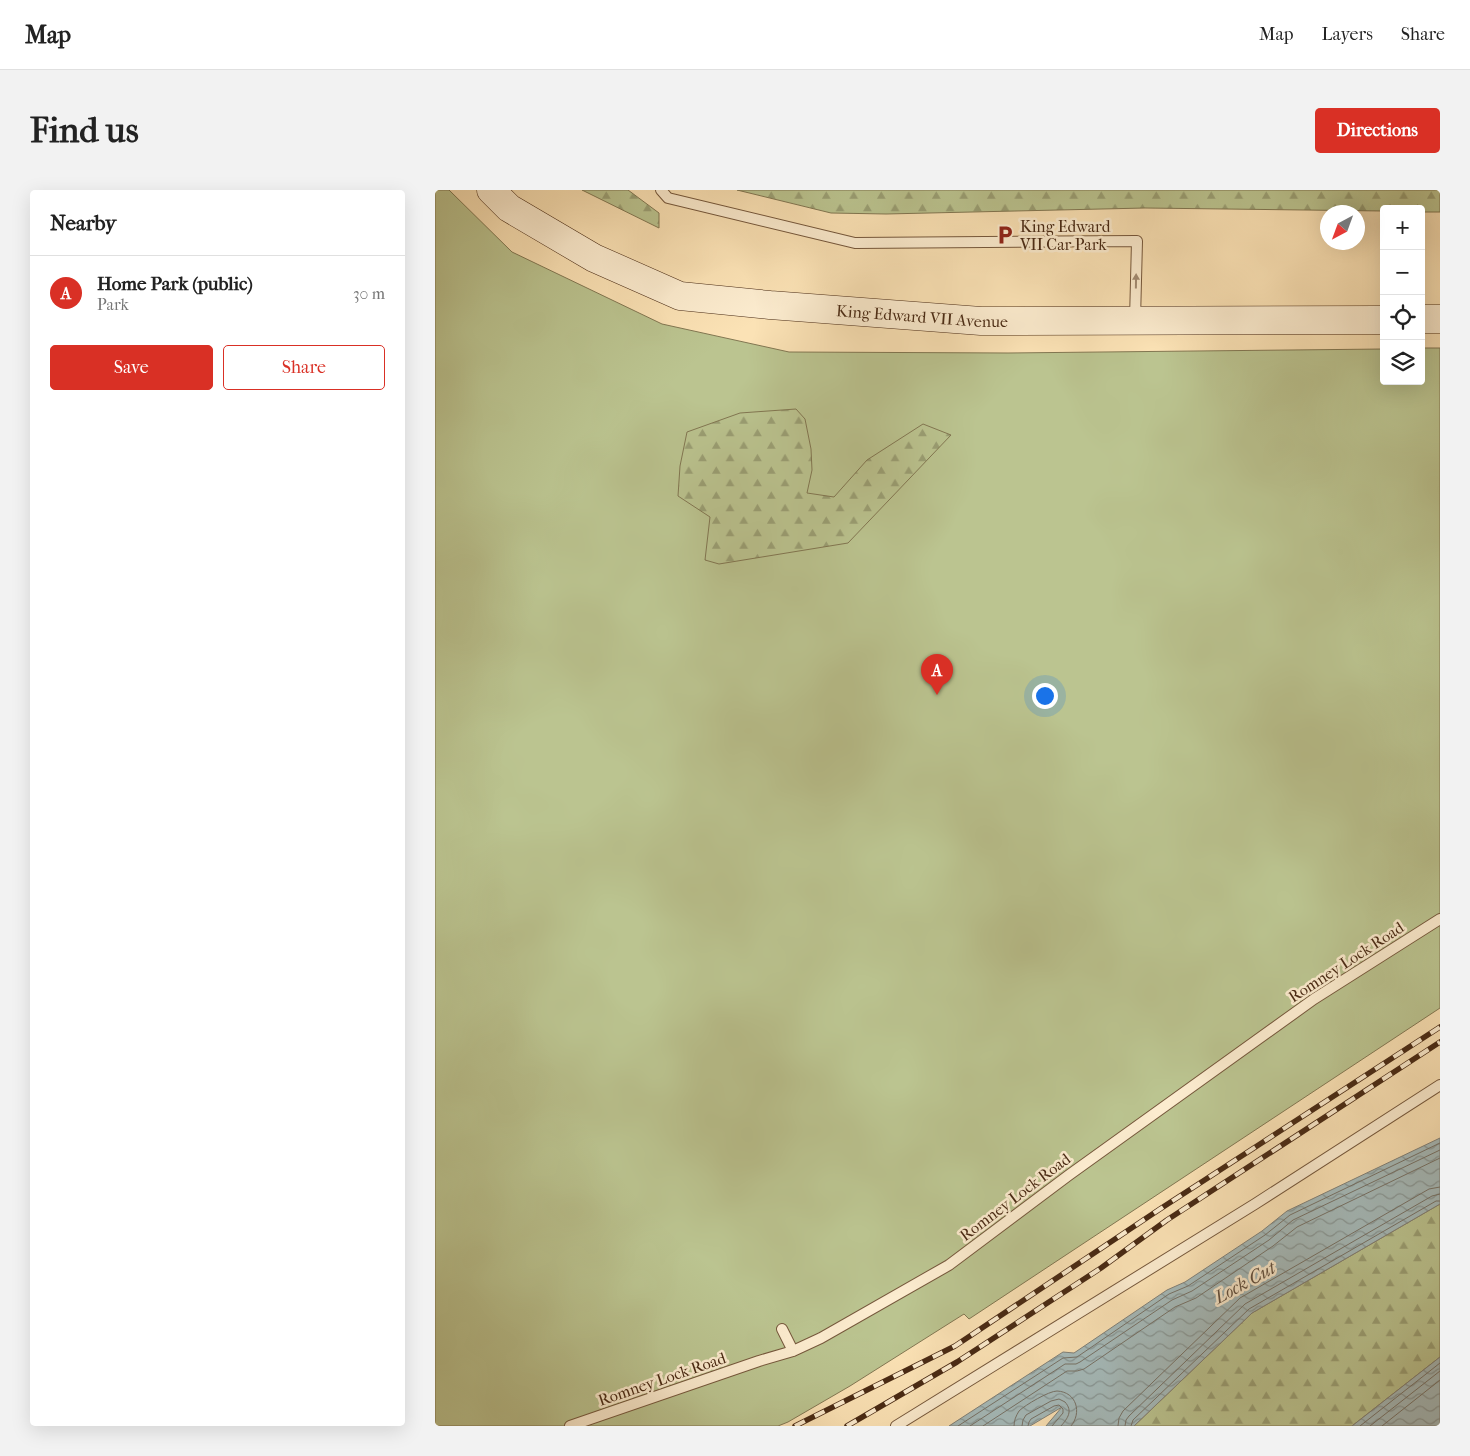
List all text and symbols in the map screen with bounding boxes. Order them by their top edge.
text: Map [25,21,71,49]
text: Map [1259,24,1293,45]
text: Layers [1321,24,1373,45]
text: Share [1401,24,1445,45]
button: Directions [1315,108,1440,153]
text: Find us [30,110,139,151]
north arrow [1320,205,1365,250]
map controls [1380,205,1425,385]
button: + [1380,205,1425,250]
text: Nearby [50,211,116,235]
place label: King Edward VII Car Park [1019,217,1111,254]
parking icon: King Edward VII Car Park [994,224,1016,246]
button: − [1380,250,1425,295]
one-way arrow [1132,272,1140,288]
text: Home Park (public) [97,273,253,295]
text: A [61,284,71,303]
text: 30 m [353,284,385,303]
text: Park [97,295,129,314]
button: locate [1380,295,1425,340]
street label: King Edward VII Avenue [836,301,1008,331]
button: layers [1380,340,1425,385]
button: Save [50,345,213,390]
button: Share [223,345,385,390]
pin: A [921,654,953,695]
your location [1032,683,1058,709]
street label: Romney Lock Road [1285,917,1407,1006]
street label: Romney Lock Road [956,1149,1074,1245]
water label: Lock Cut [1209,1257,1281,1309]
street label: Romney Lock Road [596,1348,729,1410]

